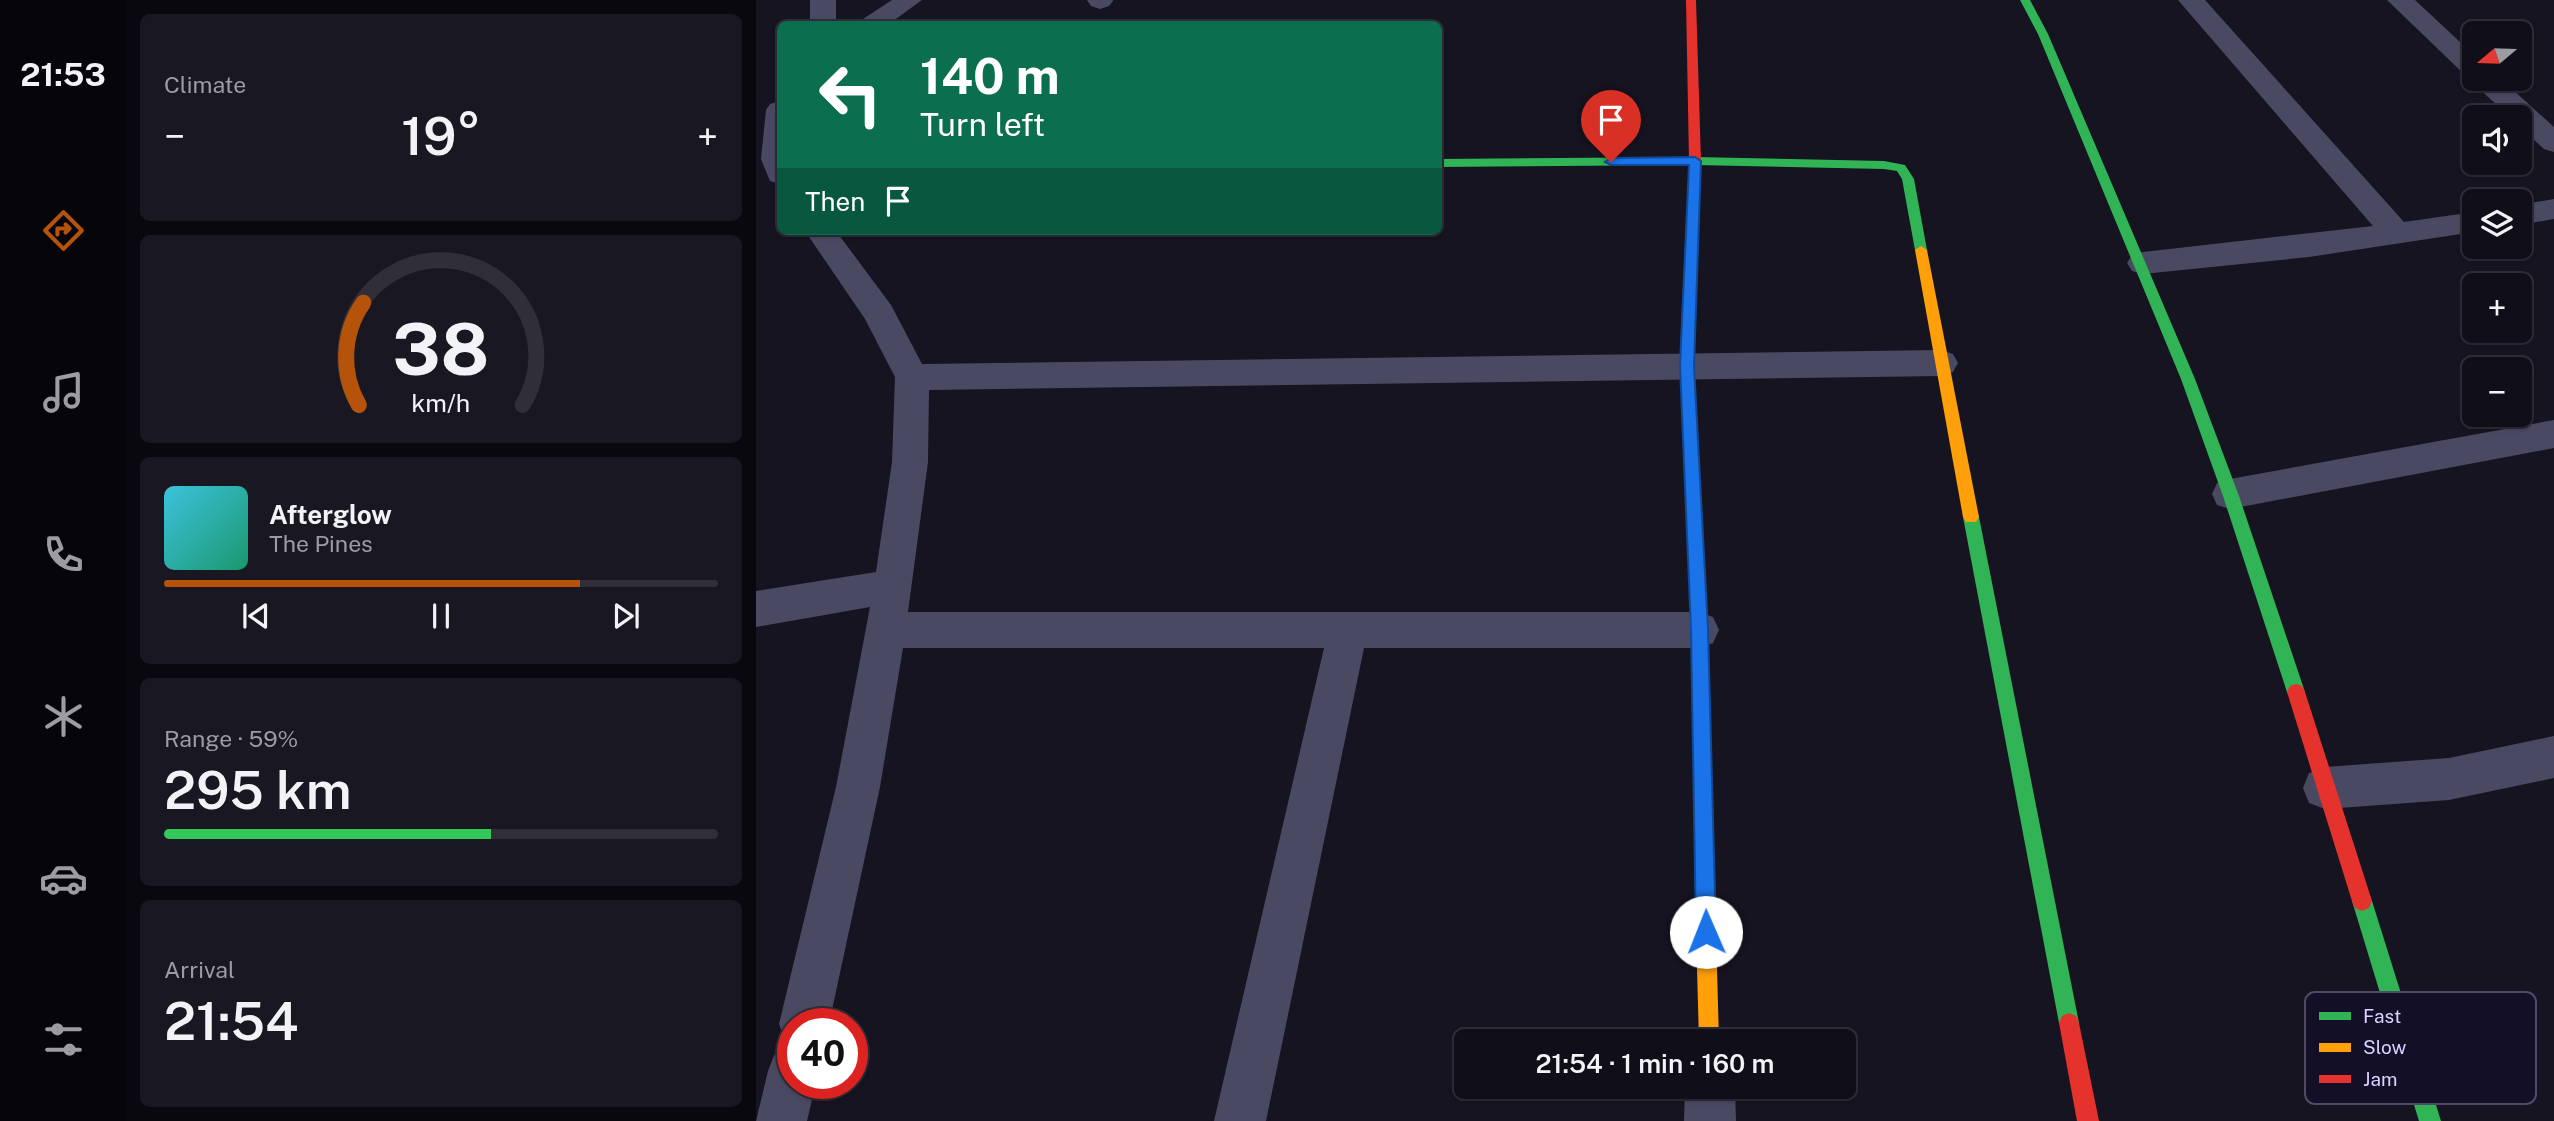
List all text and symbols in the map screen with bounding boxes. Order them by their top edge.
north arrow [2462,21,2532,91]
map controls [2462,21,2532,427]
text: 140 m [920,47,1060,105]
icon: left [805,49,896,140]
text: 21:53 [20,56,106,93]
text: Climate [164,71,246,98]
pin [1581,90,1641,162]
icon: arrive [1592,101,1630,139]
button: sound [2462,105,2532,175]
text: 19° [401,106,481,167]
text: Turn left [920,106,1045,143]
text: − [164,114,185,159]
text: + [697,114,718,159]
icon: arrive [879,182,917,220]
text: Then [805,186,865,217]
button: layers [2462,189,2532,259]
icon: directions [39,206,88,255]
button: + [2462,273,2532,343]
text: 38 [392,307,490,392]
button: − [2462,357,2532,427]
icon: music [39,368,88,417]
text: km/h [412,388,470,418]
text: Afterglow [269,499,392,530]
icon: phone [39,530,88,579]
text: The Pines [269,530,373,557]
icon: previous [237,597,275,635]
icon: pause [422,597,460,635]
icon: next [607,597,645,635]
icon: climate [39,692,88,741]
text: Range · 59% [164,725,298,752]
text: 295 km [164,760,352,821]
icon: car [39,854,88,903]
position arrow [1669,895,1743,969]
text: Arrival [164,956,235,983]
text: 21:54 [164,991,299,1052]
legend [2305,992,2536,1104]
text: Fast [2363,1005,2401,1027]
speed limit sign: 40 [777,1008,868,1099]
icon: filters [39,1015,88,1064]
text: Slow [2363,1036,2407,1058]
text: 21:54 · 1 min · 160 m [1536,1048,1774,1079]
text: Jam [2363,1068,2397,1090]

